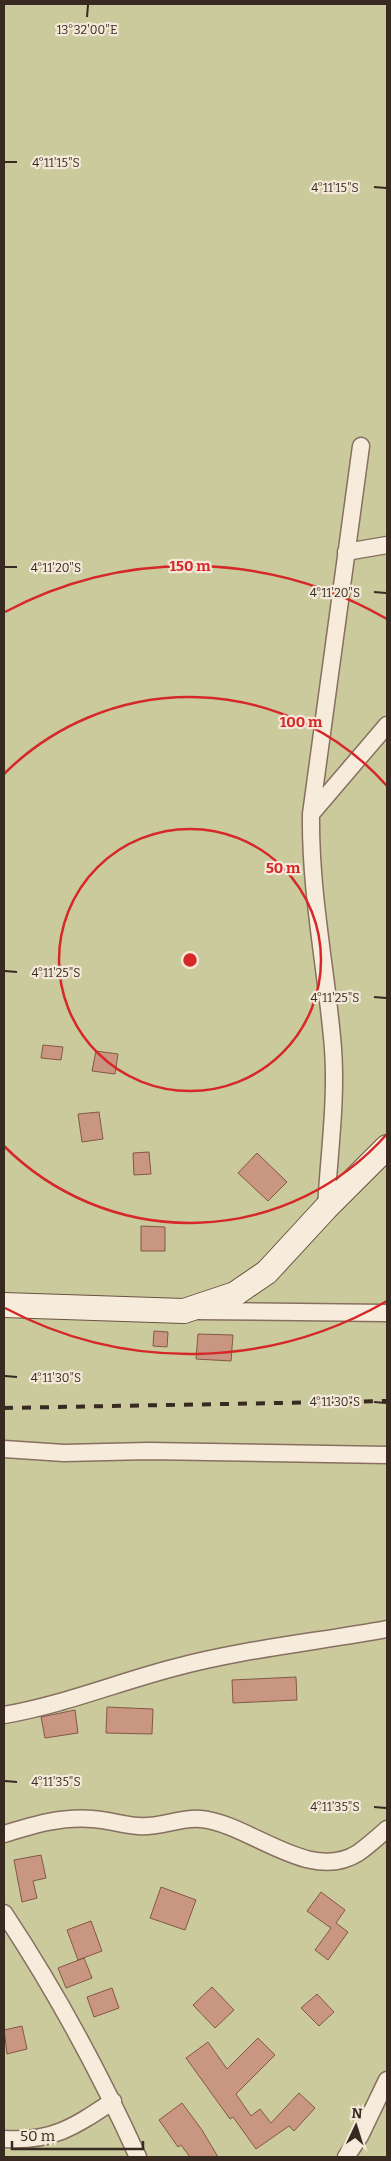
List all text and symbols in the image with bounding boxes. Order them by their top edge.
text: 13°32'00"E [57,23,117,37]
text: 4°11'15"S [32,156,80,170]
text: 4°11'15"S [311,181,359,195]
text: 150 m [169,557,211,575]
text: 4°11'20"S [31,561,81,575]
text: 4°11'20"S [310,586,360,600]
text: 100 m [280,713,323,731]
text: 50 m [266,859,301,877]
centre of rings [181,951,199,969]
text: 4°11'25"S [31,966,81,980]
text: 4°11'25"S [310,991,360,1005]
text: 4°11'30"S [31,1371,81,1385]
text: 4°11'30"S [310,1395,360,1409]
text: 4°11'35"S [31,1775,81,1789]
text: 4°11'35"S [310,1800,360,1814]
north arrow [331,2101,381,2151]
text: N [351,2105,363,2122]
scale bar [12,2118,144,2150]
text: 50 m [20,2127,56,2145]

